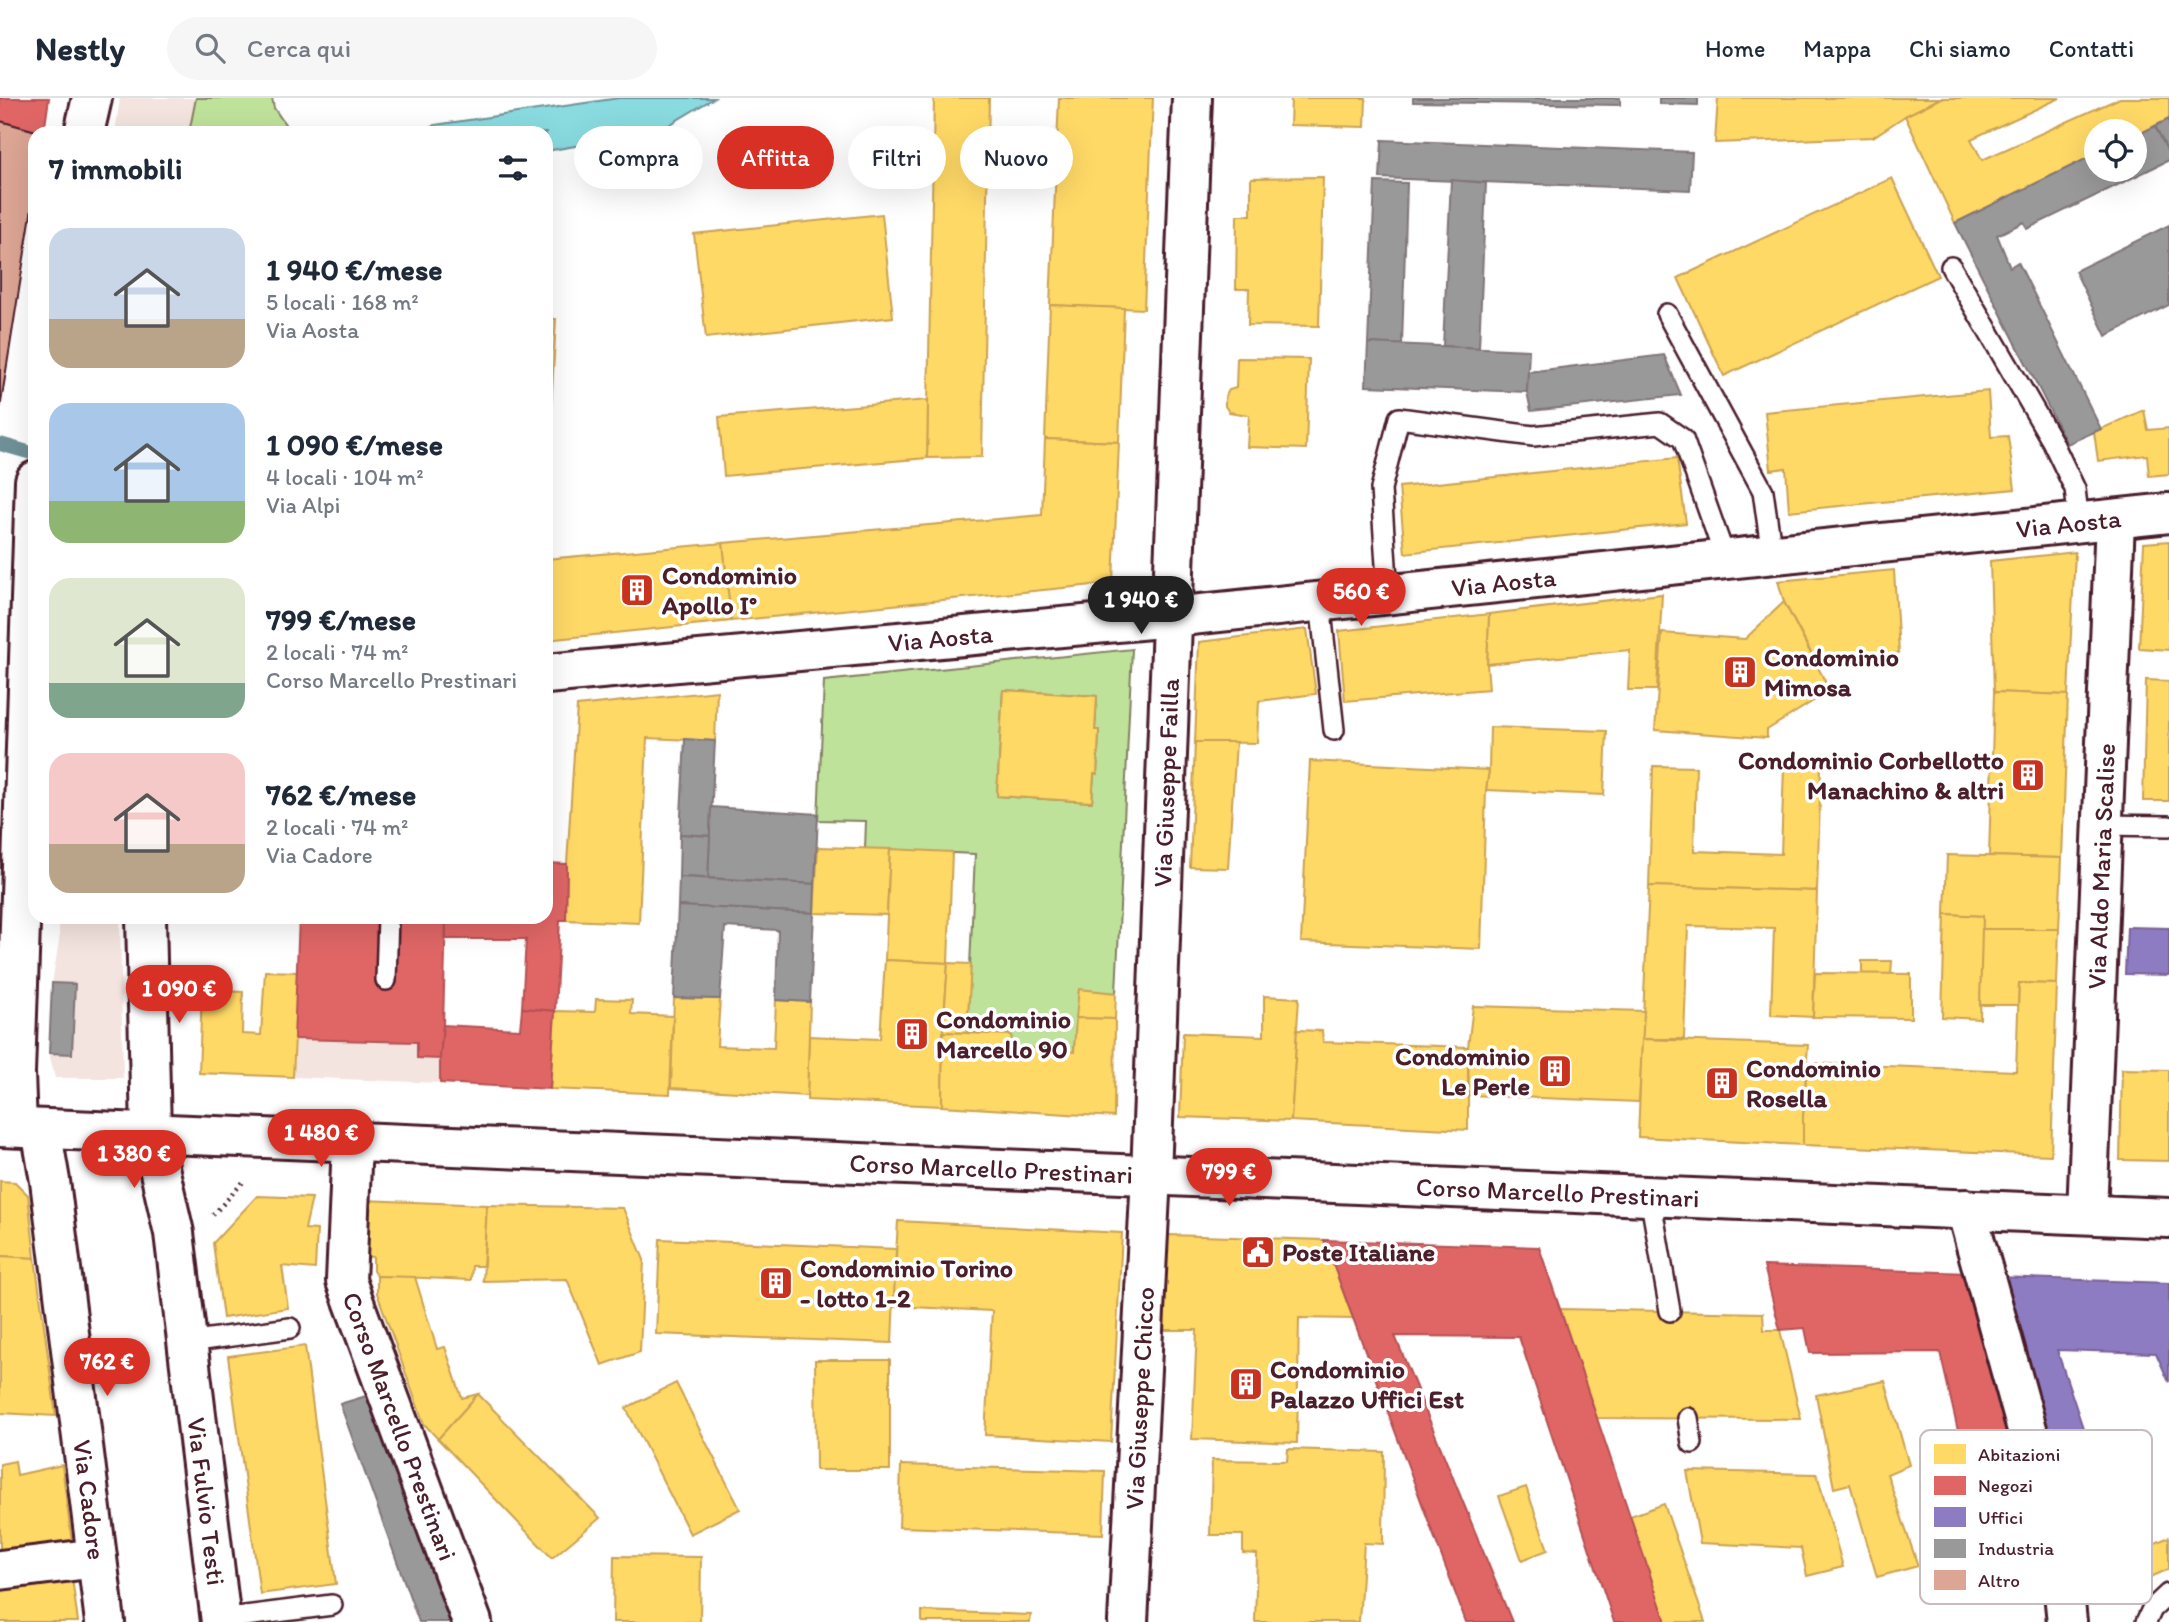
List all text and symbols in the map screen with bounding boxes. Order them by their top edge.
search box [167,17,657,80]
text: Nestly [35,29,125,68]
icon: search [191,29,229,67]
text: Cerca qui [247,32,351,64]
text: Home [1705,34,1765,63]
text: Mappa [1803,34,1871,63]
text: Chi siamo [1909,34,2011,63]
text: Contatti [2049,34,2134,63]
map controls [2084,119,2147,182]
button: locate [2084,119,2147,182]
chip: Compra [574,126,703,189]
chip: Affitta [717,126,834,189]
chip: Filtri [848,126,946,189]
chip: Nuovo [960,126,1073,189]
icon: filters [494,149,532,187]
text: 7 immobili [49,150,182,187]
text: 1 940 €/mese [266,251,443,288]
icon: home [105,256,189,340]
text: 5 locali · 168 m² [266,288,419,316]
text: Via Aosta [266,316,359,344]
text: 1 090 €/mese [266,426,443,463]
icon: home [105,431,189,515]
text: 4 locali · 104 m² [266,463,424,491]
text: Via Alpi [266,491,340,519]
street label: Via Aosta [2014,502,2123,545]
place label: Condominio Apollo I° [661,559,797,621]
street label: Via Aosta [1450,561,1558,604]
pin: 560 € [1312,568,1410,628]
building icon: Condominio Apollo I° [618,571,656,609]
pin: 1 940 € [1076,576,1206,636]
text: 560 € [1333,577,1389,605]
text: 1 940 € [1104,585,1178,613]
text: 799 €/mese [266,601,416,638]
icon: home [105,606,189,690]
street label: Via Aosta [886,617,995,659]
text: 2 locali · 74 m² [266,638,409,666]
place label: Condominio Mimosa [1764,641,1899,703]
building icon: Condominio Mimosa [1721,653,1759,691]
text: Corso Marcello Prestinari [266,666,517,694]
street label: Via Giuseppe Failla [1146,677,1186,888]
street label: Via Aldo Maria Scalise [2080,742,2122,990]
place label: Condominio Corbellotto Manachino & altri [1738,744,2004,806]
building icon: Condominio Corbellotto Manachino & altri [2009,756,2047,794]
text: 762 €/mese [266,776,416,813]
icon: home [105,781,189,865]
text: 2 locali · 74 m² [266,813,409,841]
text: Via Cadore [266,841,373,869]
pin: 1 090 € [114,965,244,1025]
text: 1 090 € [142,974,216,1002]
place label: Condominio Marcello 90 [936,1003,1071,1065]
building icon: Condominio Marcello 90 [893,1015,931,1053]
place label: Condominio Le Perle [1395,1040,1530,1102]
building icon: Condominio Le Perle [1536,1052,1574,1090]
place label: Condominio Rosella [1746,1052,1881,1114]
building icon: Condominio Rosella [1703,1064,1741,1102]
pin: 1 480 € [256,1110,386,1169]
text: 1 480 € [284,1118,358,1146]
pin: 1 380 € [69,1130,199,1190]
text: 1 380 € [97,1139,171,1167]
street label: Corso Marcello Prestinari [849,1147,1134,1191]
pin: 799 € [1180,1148,1278,1208]
text: 799 € [1202,1157,1256,1185]
street label: Corso Marcello Prestinari [1415,1170,1700,1214]
public building icon: Poste Italiane [1239,1233,1277,1271]
place label: Poste Italiane [1282,1236,1435,1268]
place label: Condominio Torino - lotto 1-2 [800,1252,1013,1314]
building icon: Condominio Torino - lotto 1-2 [757,1264,795,1302]
street label: Via Giuseppe Chicco [1118,1286,1161,1511]
street label: Corso Marcello Prestinari [335,1288,464,1565]
pin: 762 € [58,1338,156,1398]
text: 762 € [80,1347,134,1375]
place label: Condominio Palazzo Uffici Est [1270,1353,1464,1415]
building icon: Condominio Palazzo Uffici Est [1227,1365,1265,1403]
street label: Via Fulvio Testi [180,1416,232,1587]
legend [1920,1430,2152,1604]
street label: Via Cadore [66,1438,113,1562]
text: Abitazioni [1978,1443,2060,1466]
text: Negozi [1978,1474,2033,1497]
text: Uffici [1978,1506,2023,1529]
text: Industria [1978,1537,2054,1560]
text: Altro [1978,1569,2020,1592]

